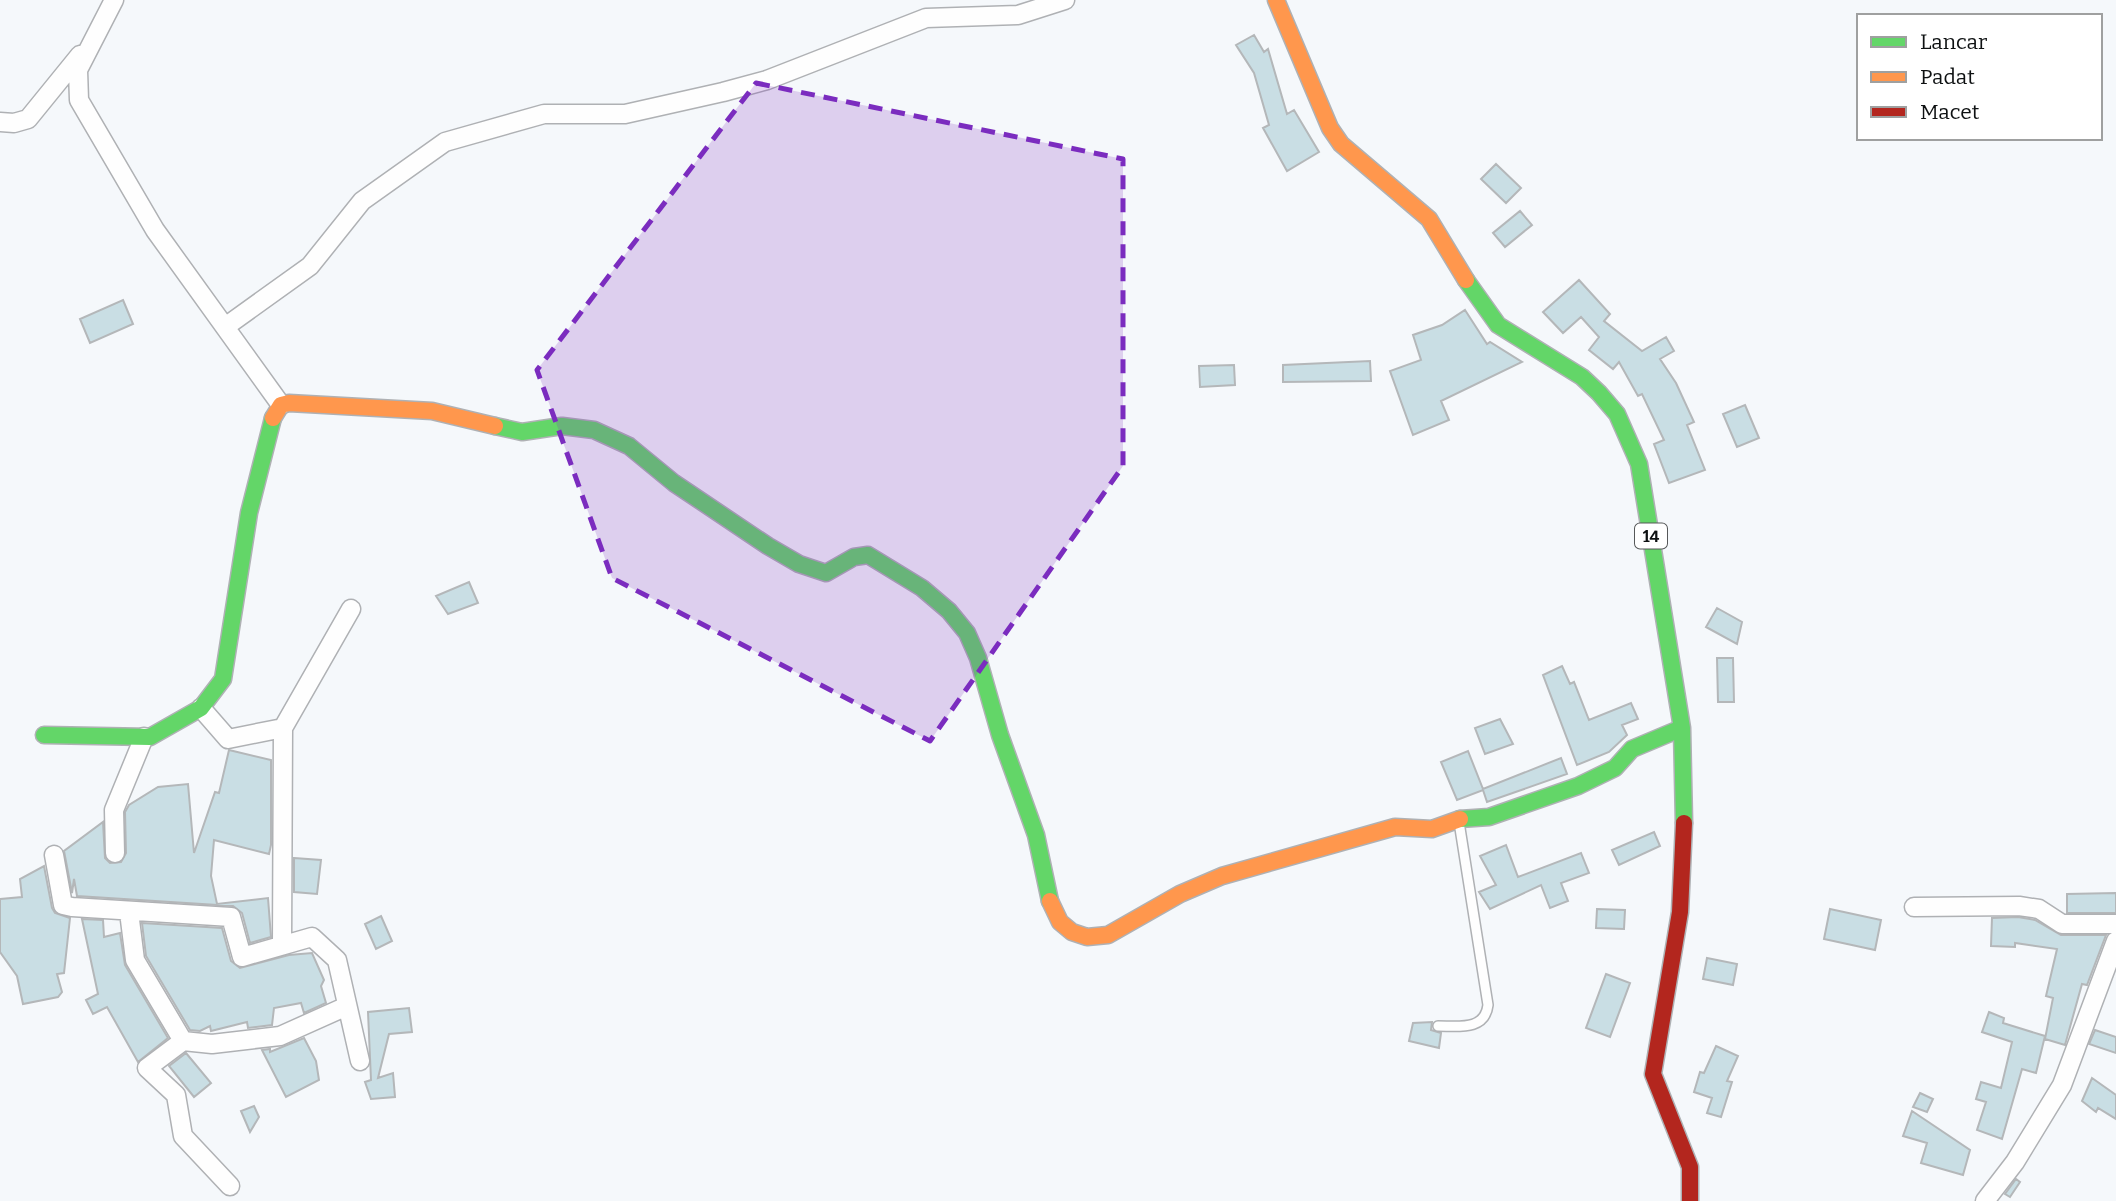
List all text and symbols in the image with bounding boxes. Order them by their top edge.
legend [1857,14,2102,140]
text: Lancar [1920,29,1987,55]
text: Padat [1920,64,1975,90]
text: Macet [1920,99,1980,125]
road number: 14 [1635,524,1667,548]

